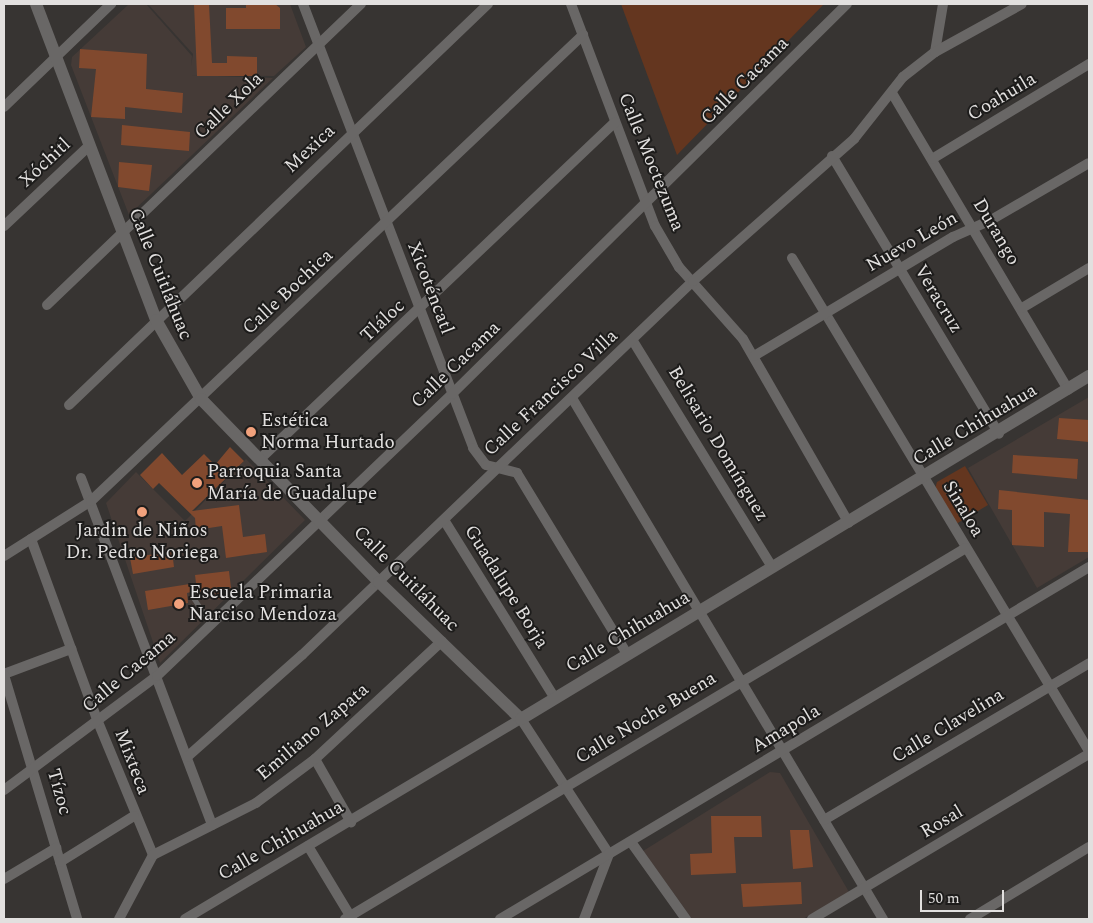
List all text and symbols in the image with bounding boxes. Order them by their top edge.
street label: Calle Cacama [696,32,794,130]
street label: Calle Xola [190,68,268,144]
street label: Coahuila [964,68,1040,126]
street label: Calle Moctezuma [613,90,689,234]
street label: Mexica [280,120,340,178]
street label: Xóchitl [14,133,76,193]
street label: Durango [967,194,1025,270]
street label: Calle Cuitláhuac [123,205,197,343]
street label: Nuevo León [862,207,962,277]
street label: Xicoténcatl [402,239,458,337]
street label: Calle Bochica [238,244,338,340]
street label: Veracruz [909,261,967,337]
street label: Tláloc [356,295,410,347]
street label: Calle Cacama [407,317,505,413]
street label: Calle Francisco Villa [479,325,623,461]
street label: Belisario Domínguez [663,362,773,526]
street label: Calle Chihuahua [909,379,1041,471]
place label: Estética Norma Hurtado [261,410,395,454]
marker: Estética Norma Hurtado [245,426,257,438]
place label: Parroquia Santa María de Guadalupe [207,461,377,505]
marker: Parroquia Santa María de Guadalupe [191,477,203,489]
street label: Sinaloa [937,477,989,541]
marker: Jardin de Niños Dr. Pedro Noriega [136,506,148,518]
place label: Jardin de Niños Dr. Pedro Noriega [66,520,218,564]
street label: Calle Cuitláhuac [348,521,464,637]
street label: Guadalupe Borja [459,521,553,653]
place label: Escuela Primaria Narciso Mendoza [189,582,337,626]
street label: Calle Chihuahua [562,586,694,678]
marker: Escuela Primaria Narciso Mendoza [173,598,185,610]
street label: Calle Cacama [78,626,180,718]
street label: Calle Noche Buena [571,667,721,769]
street label: Emiliano Zapata [252,679,374,785]
street label: Calle Clavelina [888,684,1008,768]
street label: Amapola [748,700,824,758]
street label: Mixteca [109,726,155,798]
street label: Tízoc [42,766,76,818]
street label: Calle Chihuahua [214,796,348,886]
street label: Rosal [916,800,968,844]
scale bar [923,880,1007,912]
text: 50 m [928,887,960,910]

